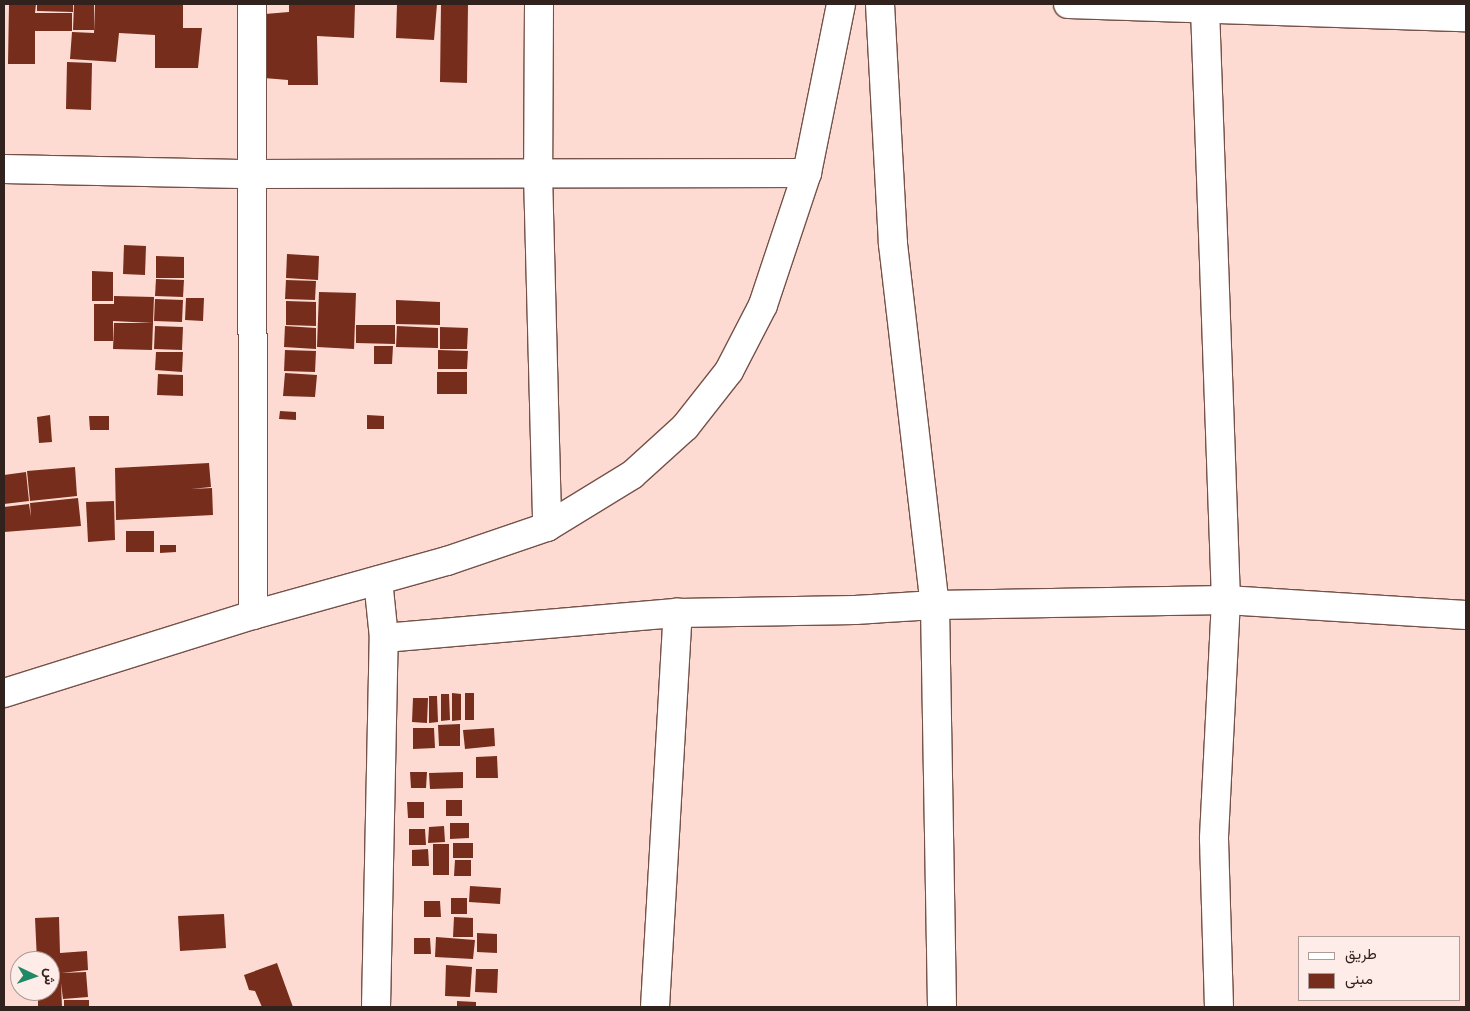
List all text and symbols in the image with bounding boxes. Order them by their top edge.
legend [1298,936,1460,1001]
text: طريق [1345,945,1377,963]
north arrow [10,951,60,1001]
text: ش [41,968,58,986]
text: مبنى [1345,970,1373,988]

